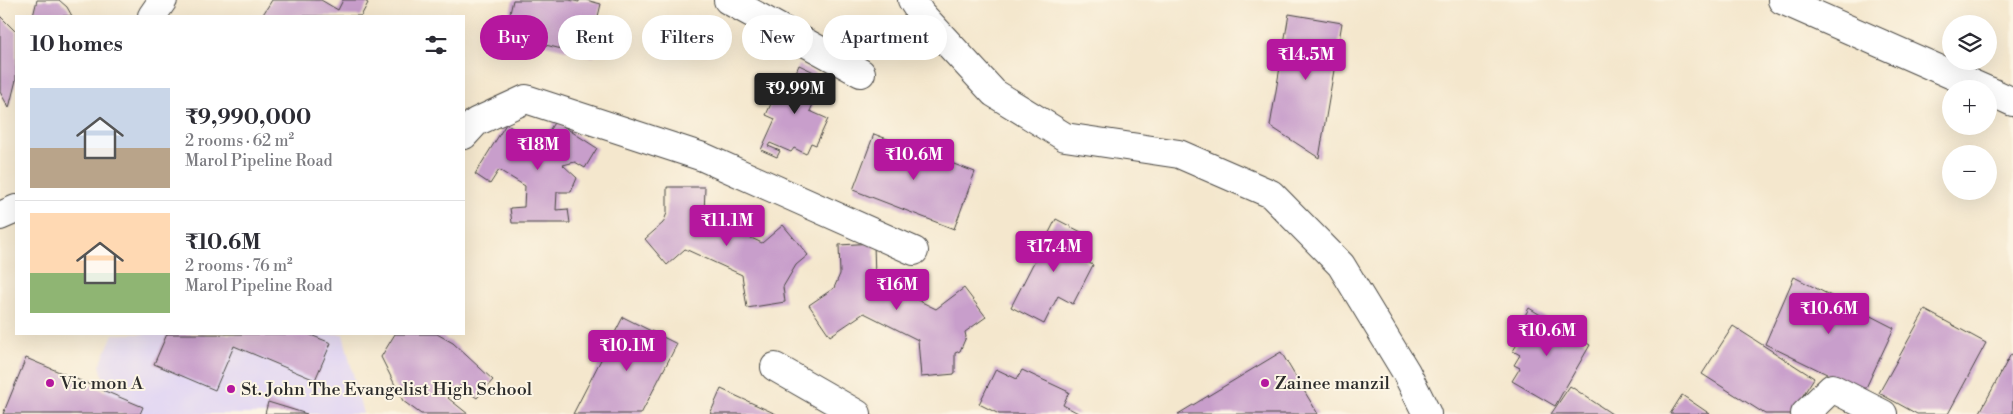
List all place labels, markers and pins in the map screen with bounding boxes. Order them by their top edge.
pin: ₹14.5M [1265,38,1347,81]
pin: ₹9.99M [754,72,836,115]
pin: ₹18M [508,128,568,171]
pin: ₹10.6M [873,138,955,181]
pin: ₹11.1M [686,204,768,247]
pin: ₹17.4M [1013,230,1095,273]
pin: ₹16M [867,268,927,311]
pin: ₹10.6M [1788,292,1870,335]
pin: ₹10.6M [1506,314,1588,357]
pin: ₹10.1M [586,330,668,372]
place label: Vic mon A [59,372,144,395]
place label: Zainee manzil [1275,372,1391,395]
marker: Vic mon A [44,377,56,389]
marker: Zainee manzil [1259,377,1271,389]
place label: St. John The Evangelist High School [241,378,533,401]
marker: St. John The Evangelist High School [225,383,237,395]

